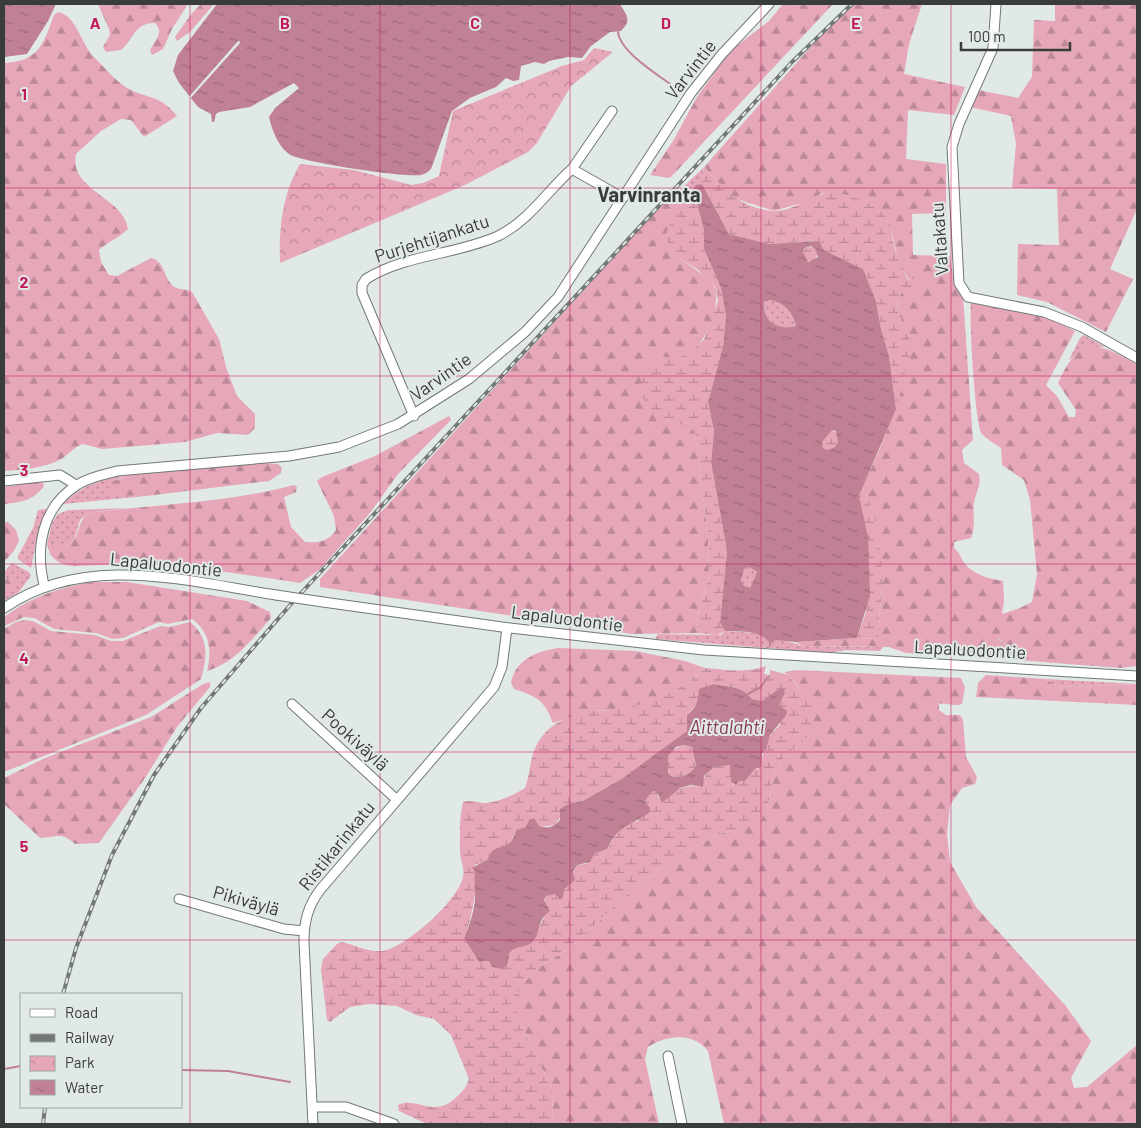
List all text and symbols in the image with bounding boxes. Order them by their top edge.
text: A [90,13,101,32]
text: B [280,13,290,32]
text: C [470,13,480,32]
text: D [661,13,671,32]
text: E [851,13,861,32]
scale bar [961,20,1070,52]
text: 100 m [968,27,1006,45]
street label: Varvintie [660,35,720,104]
text: 1 [21,84,27,103]
district label: Varvinranta [597,182,701,206]
street label: Valtakatu [925,202,953,276]
street label: Purjehtijankatu [372,209,492,267]
text: 2 [20,272,29,291]
street label: Varvintie [406,347,475,405]
text: 3 [20,460,28,479]
street label: Lapaluodontie [109,547,223,581]
street label: Lapaluodontie [510,600,624,636]
street label: Lapaluodontie [913,635,1027,663]
text: 4 [19,648,29,667]
street label: Pookiväylä [318,703,394,775]
water label: Aittalahti [690,715,765,738]
street label: Ristikarinkatu [294,796,379,894]
text: 5 [20,836,29,855]
street label: Pikiväylä [211,880,282,920]
legend [20,993,182,1108]
text: Road [65,1003,98,1021]
text: Railway [65,1028,114,1046]
text: Park [65,1053,95,1071]
text: Water [65,1078,104,1096]

